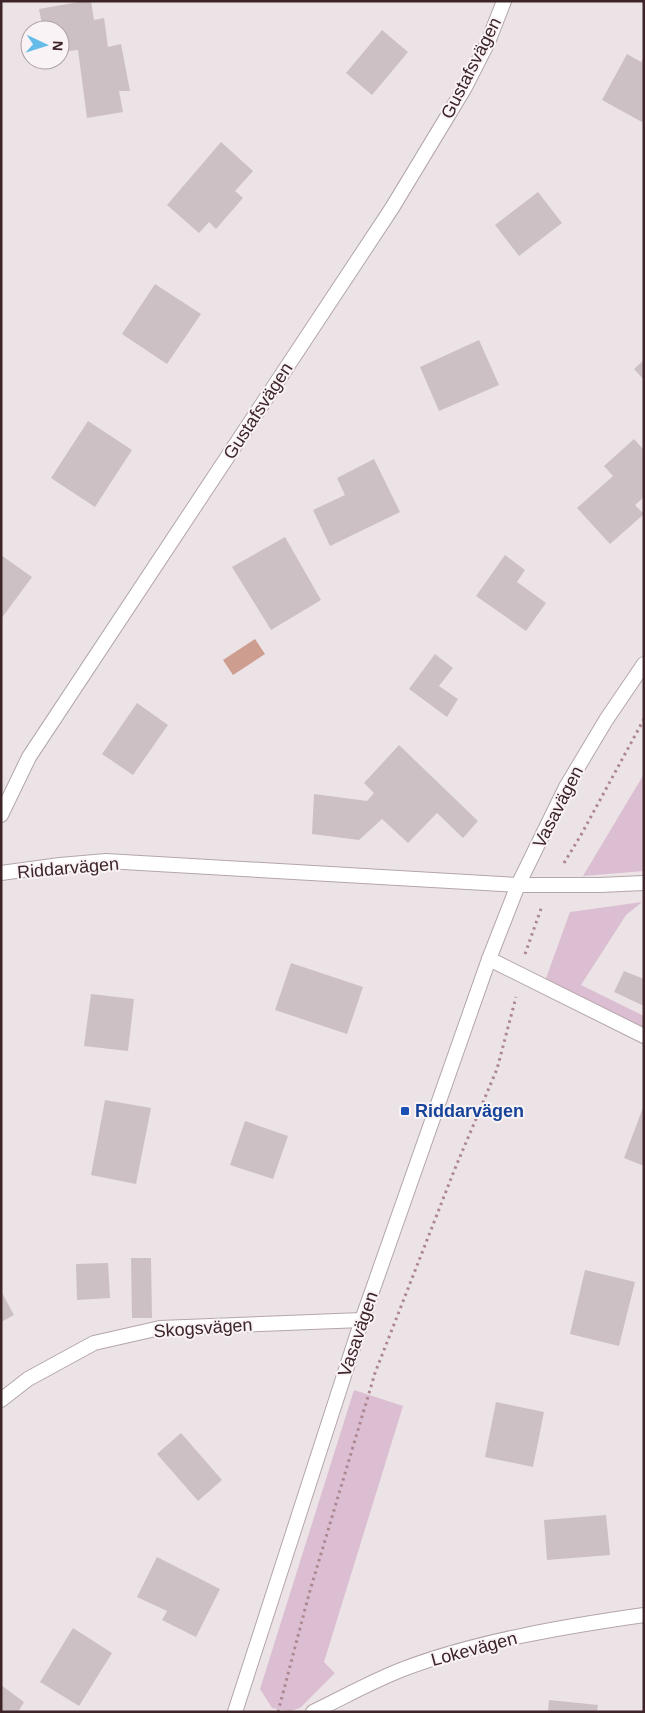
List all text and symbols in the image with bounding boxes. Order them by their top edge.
street label: Gustafsvägen [437,14,505,122]
north arrow [20,20,70,70]
text: N [50,40,66,52]
street label: Gustafsvägen [219,359,297,463]
street label: Vasavägen [529,763,587,851]
street label: Riddarvägen [16,854,120,882]
place label: Riddarvägen [415,1101,524,1121]
marker: Riddarvägen [399,1105,411,1117]
street label: Vasavägen [334,1289,382,1379]
street label: Skogsvägen [153,1315,253,1341]
street label: Lokevägen [429,1628,519,1670]

